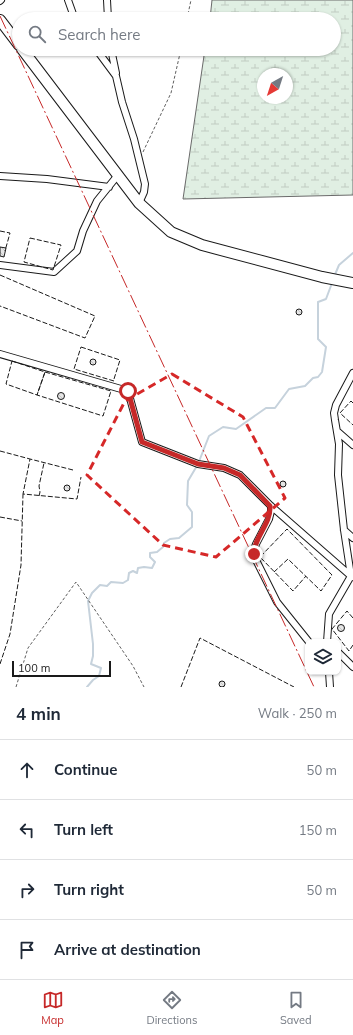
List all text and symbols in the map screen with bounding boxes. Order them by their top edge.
search box [12,12,341,56]
icon: search [26,23,48,45]
text: Search here [58,25,140,44]
north arrow [257,68,293,104]
route start [119,382,137,400]
route end [245,545,263,563]
map controls [305,639,341,675]
button: layers [305,639,341,675]
scale bar [12,659,111,678]
text: 100 m [18,661,50,675]
text: 4 min [16,703,61,724]
text: Walk · 250 m [258,705,337,721]
icon: ahead [16,759,38,781]
text: Continue [54,760,117,779]
text: 50 m [307,762,337,778]
icon: left [16,819,38,841]
text: Turn left [54,820,113,839]
text: 150 m [299,822,337,838]
icon: right [16,879,38,901]
text: Turn right [54,880,124,899]
text: 50 m [307,882,337,898]
icon: arrive [16,939,38,961]
text: Arrive at destination [54,940,201,959]
tab: Map [41,989,64,1027]
tab: Directions [147,989,197,1027]
tab: Saved [280,989,312,1027]

